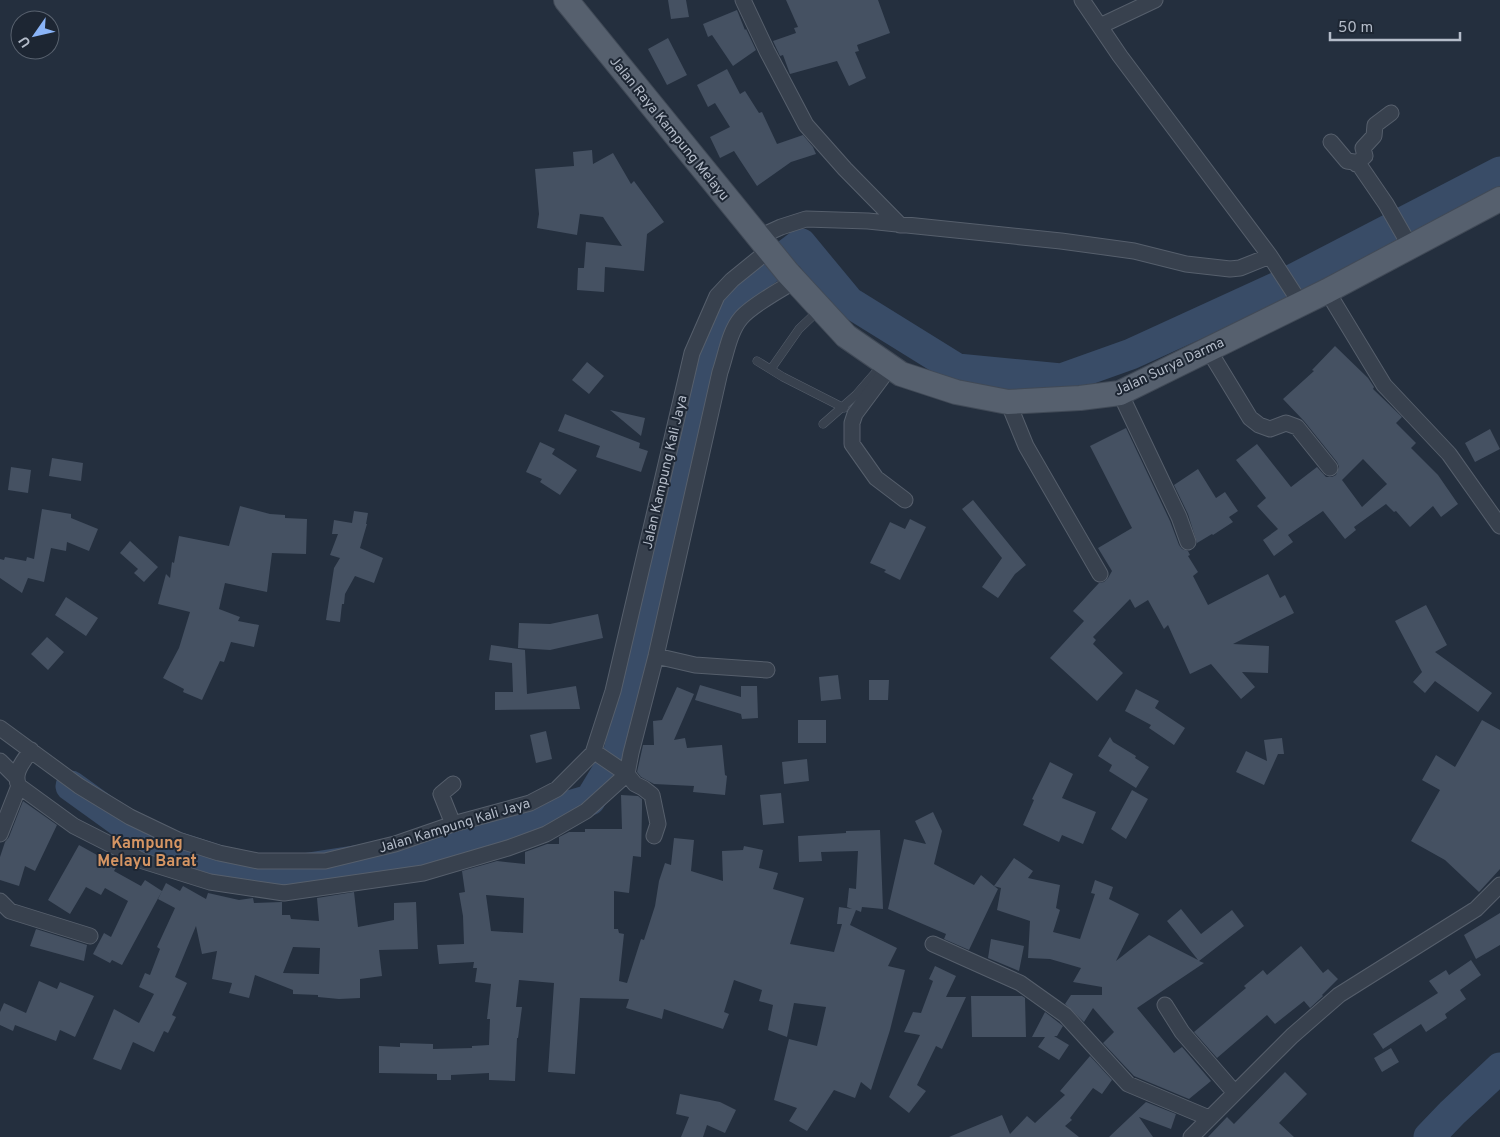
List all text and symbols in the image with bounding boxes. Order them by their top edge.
north arrow [10,10,60,60]
scale bar [1330,10,1460,42]
text: 50 m [1338,19,1373,38]
text: U [16,33,35,50]
street label: Jalan Raya Kampung Melayu [605,53,732,204]
street label: Jalan Surya Darma [1112,335,1227,400]
street label: Jalan Kampung Kali Jaya [639,394,691,551]
street label: Jalan Kampung Kali Jaya [377,795,532,858]
district label: Kampung Melayu Barat [97,834,197,872]

